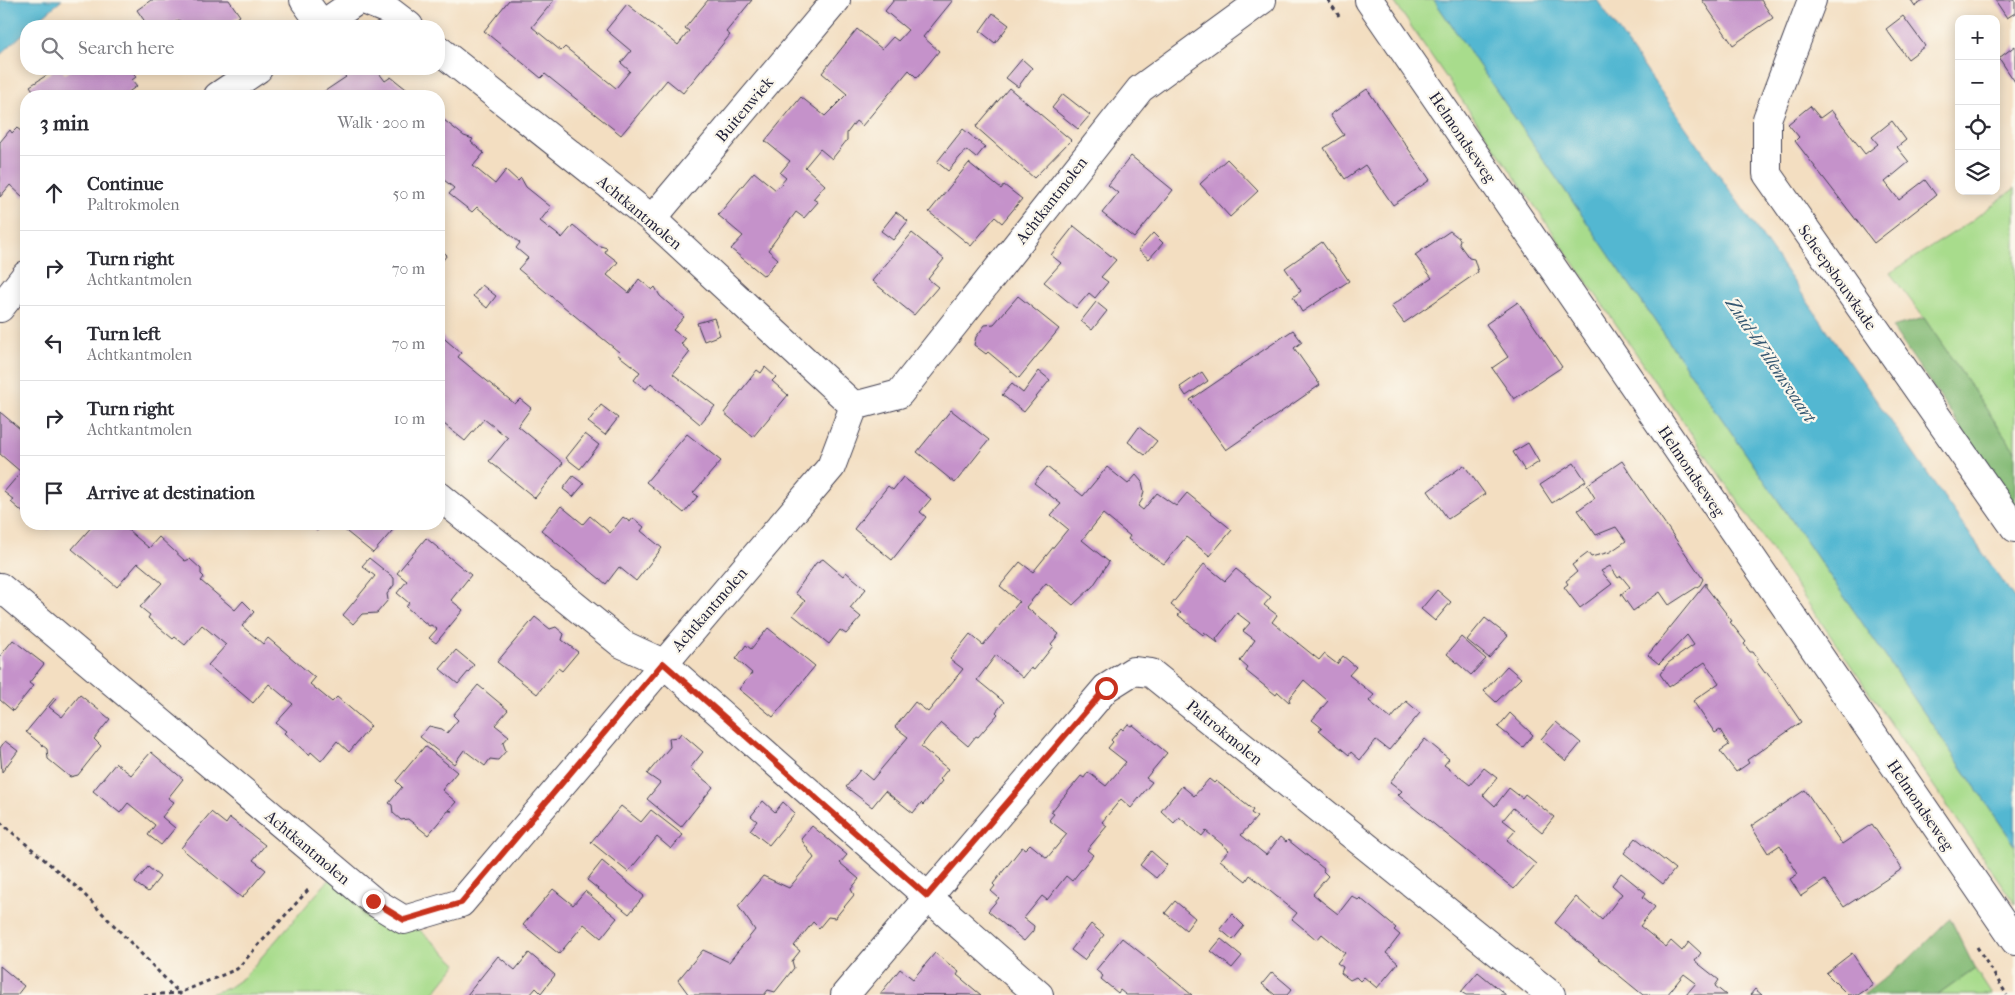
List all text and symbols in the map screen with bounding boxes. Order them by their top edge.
map controls [1955,15,2000,195]
button: + [1955,15,2000,60]
search box [20,20,445,75]
icon: search [38,34,66,62]
text: Search here [78,37,174,59]
button: − [1955,60,2000,105]
street label: Buitenwiek [712,72,778,146]
street label: Helmondseweg [1425,88,1500,187]
button: locate [1955,105,2000,150]
text: 3 min [40,111,89,135]
text: Walk · 200 m [338,113,425,132]
button: layers [1955,150,2000,195]
street label: Achtkantmolen [1011,152,1092,248]
street label: Achtkantmolen [593,171,687,254]
text: Continue [87,173,163,195]
icon: ahead [40,179,68,207]
text: 50 m [393,184,425,203]
text: Paltrokmolen [87,195,180,214]
street label: Scheepsbouwkade [1794,221,1881,334]
text: Turn right [87,248,174,270]
icon: right [40,254,68,282]
text: 70 m [392,259,425,278]
text: Achtkantmolen [87,270,192,289]
water label: Zuid-Willemsvaart [1720,293,1821,428]
text: Turn left [87,323,161,345]
icon: left [40,329,68,357]
text: 70 m [392,334,425,353]
text: Achtkantmolen [87,345,192,364]
text: Turn right [87,398,174,420]
icon: right [40,404,68,432]
text: 10 m [394,409,425,428]
text: Achtkantmolen [87,420,192,439]
street label: Helmondseweg [1654,422,1729,521]
icon: arrive [40,479,68,507]
text: Arrive at destination [87,482,255,504]
street label: Achtkantmolen [667,563,751,656]
route start [1095,677,1118,700]
street label: Paltrokmolen [1183,696,1267,769]
street label: Helmondseweg [1883,756,1958,855]
street label: Achtkantmolen [261,806,355,889]
route end [362,890,385,913]

